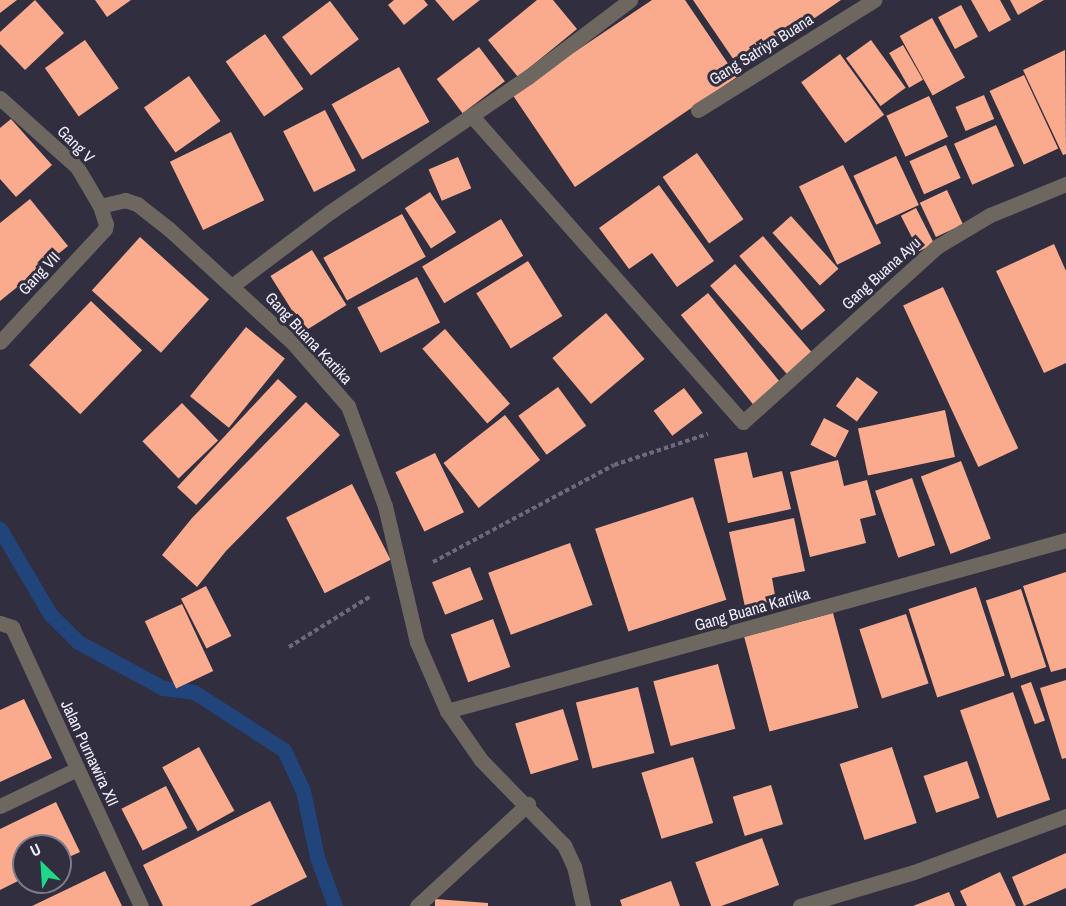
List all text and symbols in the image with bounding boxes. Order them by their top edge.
street label: Gang Satriya Buana [705,9,817,89]
street label: Gang V [53,121,99,167]
street label: Gang Buana Ayu [838,233,924,313]
street label: Gang VII [14,248,64,298]
street label: Gang Buana Kartika [261,288,357,388]
street label: Gang Buana Kartika [692,583,812,635]
street label: Jalan Purnawira XII [57,697,123,809]
north arrow [12,834,72,894]
text: U [26,838,44,861]

